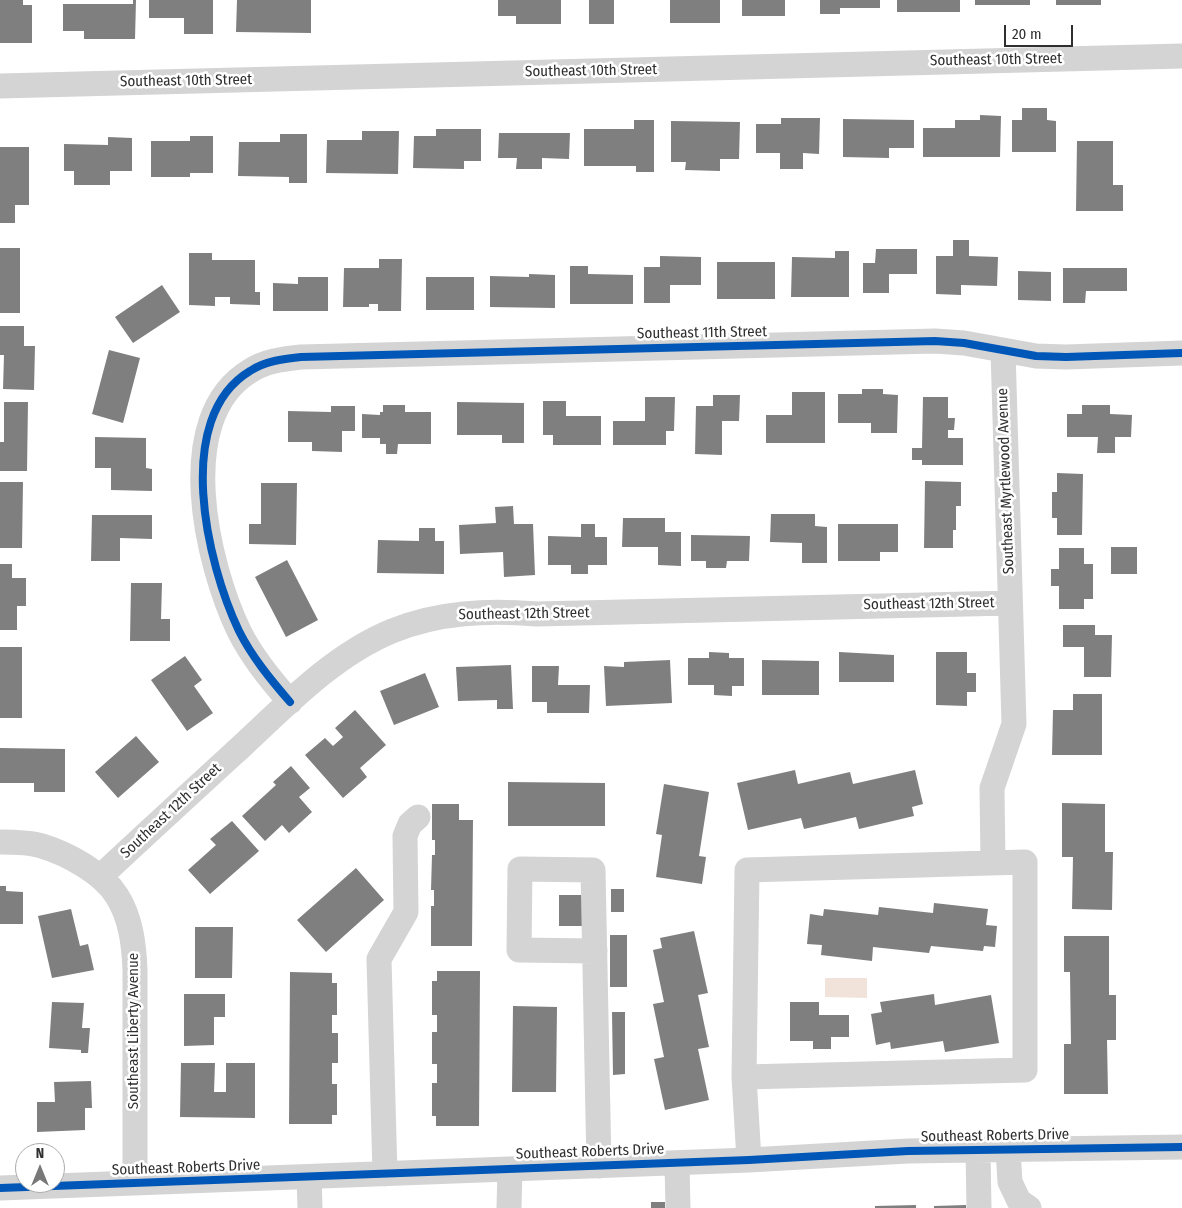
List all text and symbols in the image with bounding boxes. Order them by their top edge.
scale bar [1007,15,1076,47]
text: 20 m [1012,25,1042,43]
street label: Southeast 10th Street [930,50,1062,70]
street label: Southeast 10th Street [525,61,657,81]
street label: Southeast 10th Street [120,71,252,91]
street label: Southeast 11th Street [637,323,767,343]
street label: Southeast Myrtlewood Avenue [994,388,1018,574]
street label: Southeast 12th Street [863,594,995,614]
street label: Southeast 12th Street [458,604,590,624]
street label: Southeast 12th Street [117,760,225,862]
street label: Southeast Liberty Avenue [125,953,143,1109]
street label: Southeast Roberts Drive [921,1126,1069,1146]
street label: Southeast Roberts Drive [516,1140,664,1164]
north arrow [15,1143,65,1193]
text: N [36,1145,44,1162]
street label: Southeast Roberts Drive [112,1156,260,1180]

